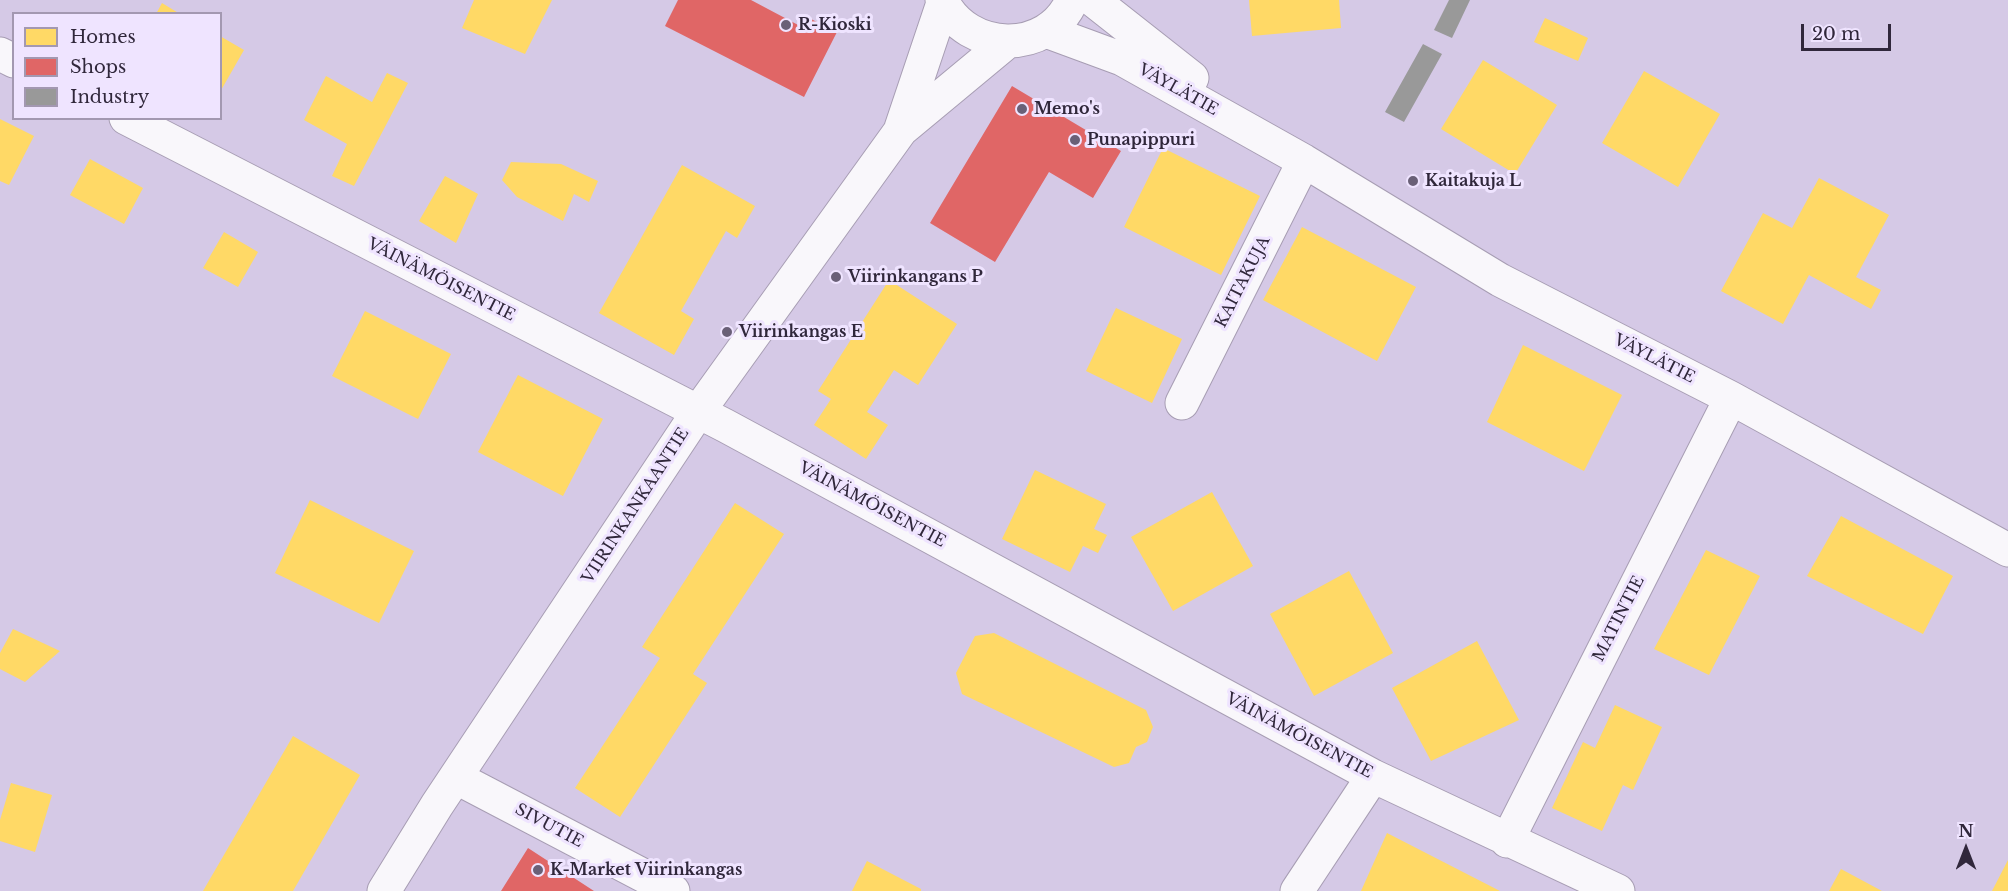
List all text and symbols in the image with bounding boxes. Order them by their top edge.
legend [12,12,222,120]
scale bar [1804,12,1894,50]
place label: R-Kioski [798,15,872,35]
marker: R-Kioski [779,18,793,32]
text: 20 m [1812,23,1860,45]
text: Homes [70,26,136,48]
text: Shops [70,56,126,78]
street label: VÄYLÄTIE [1135,60,1221,120]
text: Industry [70,86,149,108]
place label: Memo's [1034,99,1100,119]
marker: Memo's [1015,102,1029,116]
place label: Punapippuri [1087,130,1195,150]
marker: Punapippuri [1068,133,1082,147]
place label: Kaitakuja L [1425,171,1521,191]
marker: Kaitakuja L [1406,174,1420,188]
street label: KAITAKUJA [1212,233,1274,331]
street label: VÄINÄMÖISENTIE [364,234,518,326]
place label: Viirinkangans P [848,267,983,287]
marker: Viirinkangans P [829,270,843,284]
place label: Viirinkangas E [739,322,863,342]
marker: Viirinkangas E [720,325,734,339]
street label: VÄYLÄTIE [1610,330,1698,388]
street label: VIIRINKANKAANTIE [579,425,693,587]
street label: VÄINÄMÖISENTIE [795,458,949,552]
street label: MATINTIE [1589,573,1649,665]
street label: VÄINÄMÖISENTIE [1222,689,1376,783]
street label: SIVUTIE [512,800,586,852]
north arrow [1936,819,1996,879]
text: N [1958,821,1974,841]
place label: K-Market Viirinkangas [550,860,742,880]
marker: K-Market Viirinkangas [531,863,545,877]

